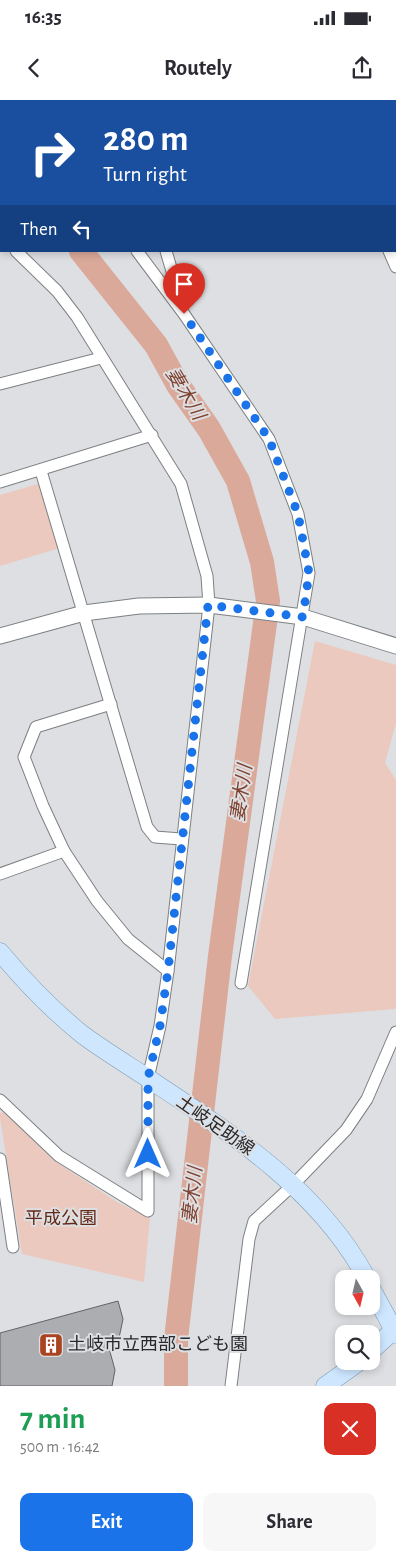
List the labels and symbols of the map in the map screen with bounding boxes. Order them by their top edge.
pin [163,263,205,314]
water label: 妻木川 [162,364,210,425]
water label: 妻木川 [228,761,256,823]
street label: 土岐足助線 [173,1091,258,1159]
position arrow [121,1127,173,1179]
water label: 妻木川 [180,1164,206,1224]
park label: 平成公園 [25,1209,97,1228]
north arrow [335,1270,380,1315]
building icon: 土岐市立西部こども園 [38,1332,64,1358]
place label: 土岐市立西部こども園 [68,1335,248,1354]

